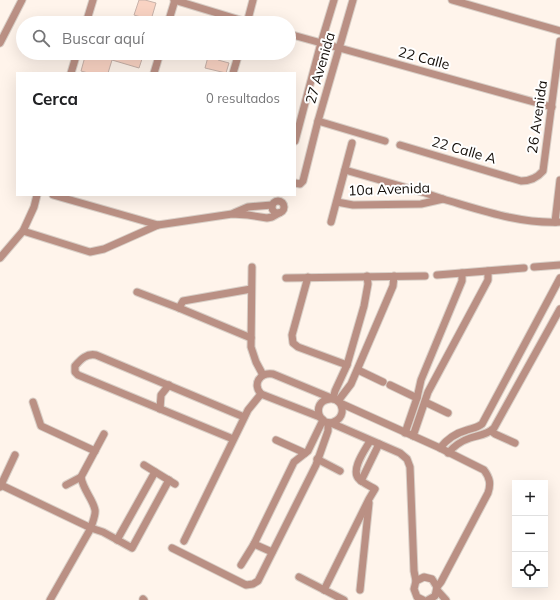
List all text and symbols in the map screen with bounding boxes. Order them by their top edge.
search box [16,16,296,60]
icon: search [30,27,52,49]
text: Buscar aquí [62,29,144,48]
street label: 27 Avenida [301,30,339,106]
street label: 22 Calle [396,43,452,73]
street label: 26 Avenida [523,79,551,155]
text: Cerca [32,88,78,109]
text: 0 resultados [206,90,280,106]
street label: 22 Calle A [430,132,499,168]
street label: 10a Avenida [348,179,430,199]
map controls [512,480,548,588]
button: + [512,480,548,516]
button: − [512,516,548,552]
button: locate [512,552,548,588]

